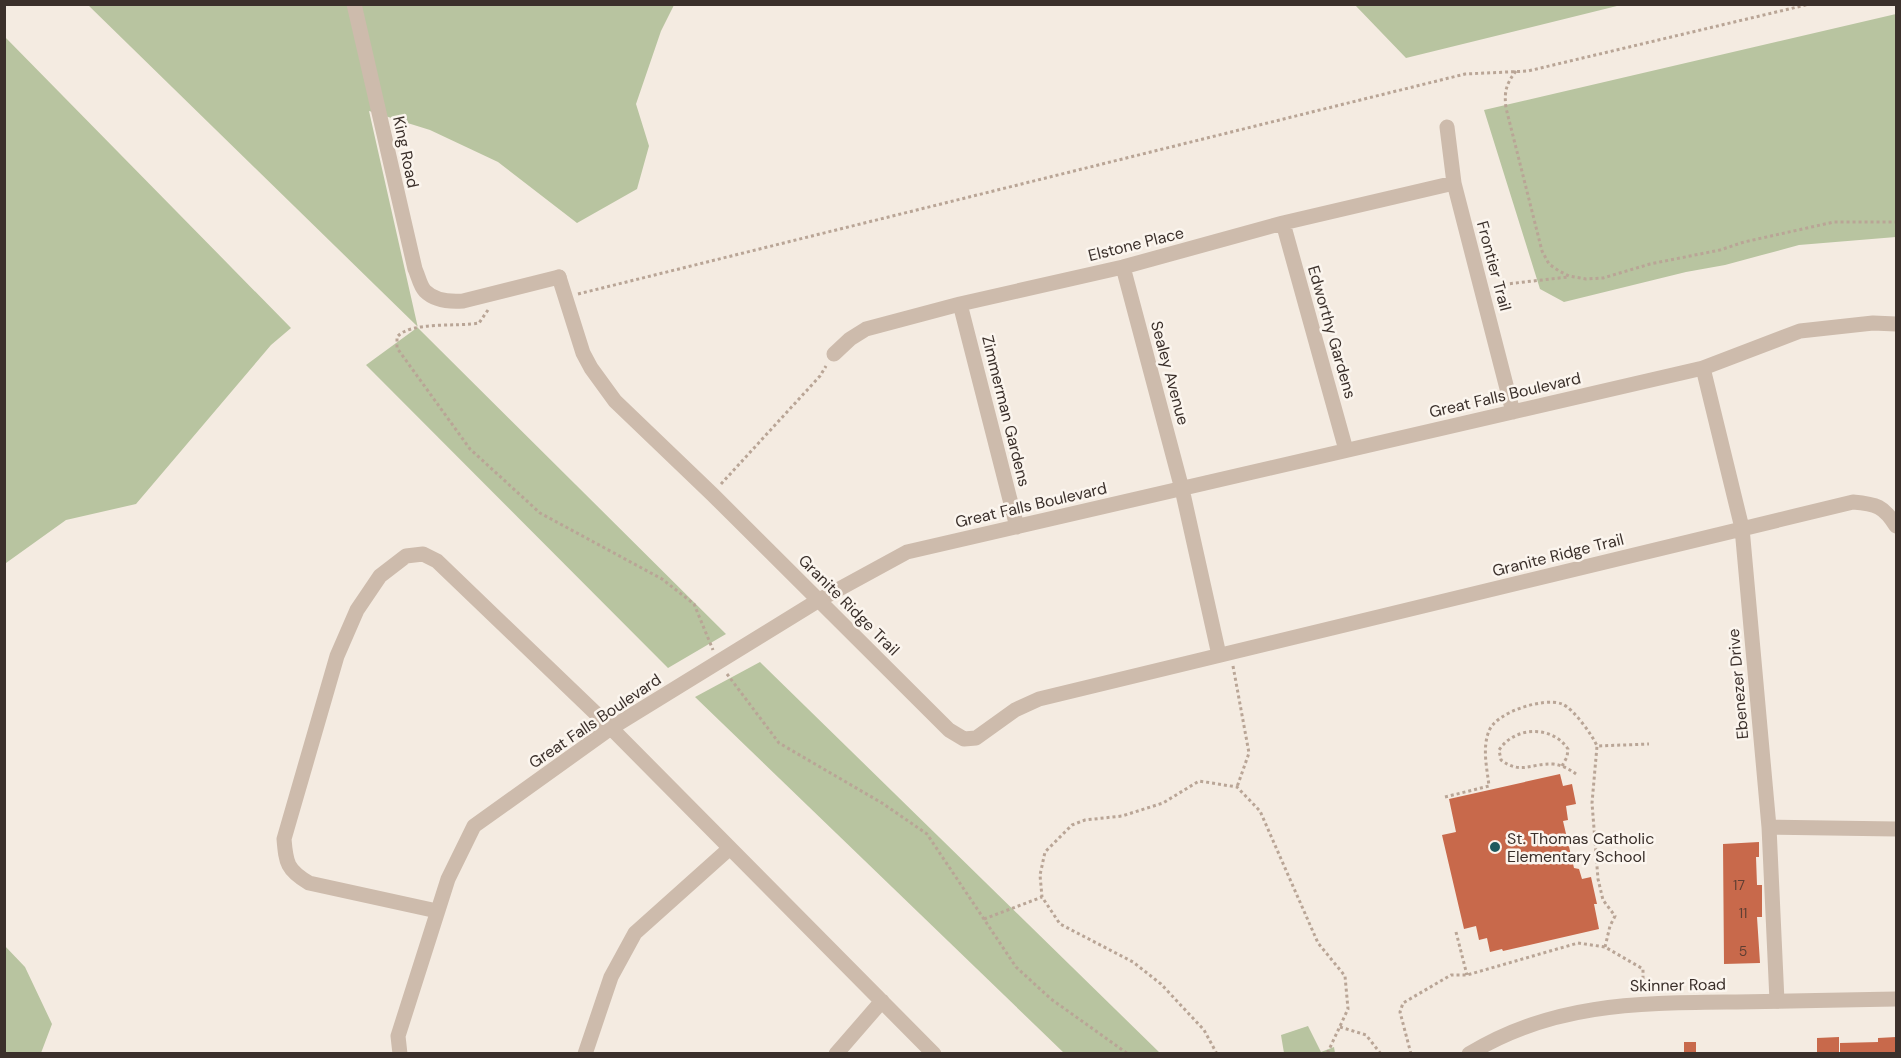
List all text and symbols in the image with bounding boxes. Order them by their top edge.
street label: King Road [388,114,424,190]
street label: Frontier Trail [1472,219,1516,313]
street label: Elstone Place [1086,222,1186,266]
street label: Edworthy Gardens [1303,263,1361,401]
street label: Sealey Avenue [1146,319,1194,427]
street label: Zimmerman Gardens [977,333,1035,489]
street label: Great Falls Boulevard [1427,367,1583,423]
street label: Great Falls Boulevard [953,477,1109,533]
street label: Granite Ridge Trail [1490,529,1626,581]
street label: Granite Ridge Trail [794,550,904,660]
street label: Ebenezer Drive [1723,628,1753,740]
street label: Great Falls Boulevard [525,669,665,773]
place label: St. Thomas Catholic Elementary School [1507,828,1654,867]
marker: St. Thomas Catholic Elementary School [1488,840,1502,854]
house number: 17 [1733,876,1745,894]
house number: 11 [1739,904,1747,922]
house number: 5 [1739,942,1747,960]
street label: Skinner Road [1630,974,1726,996]

